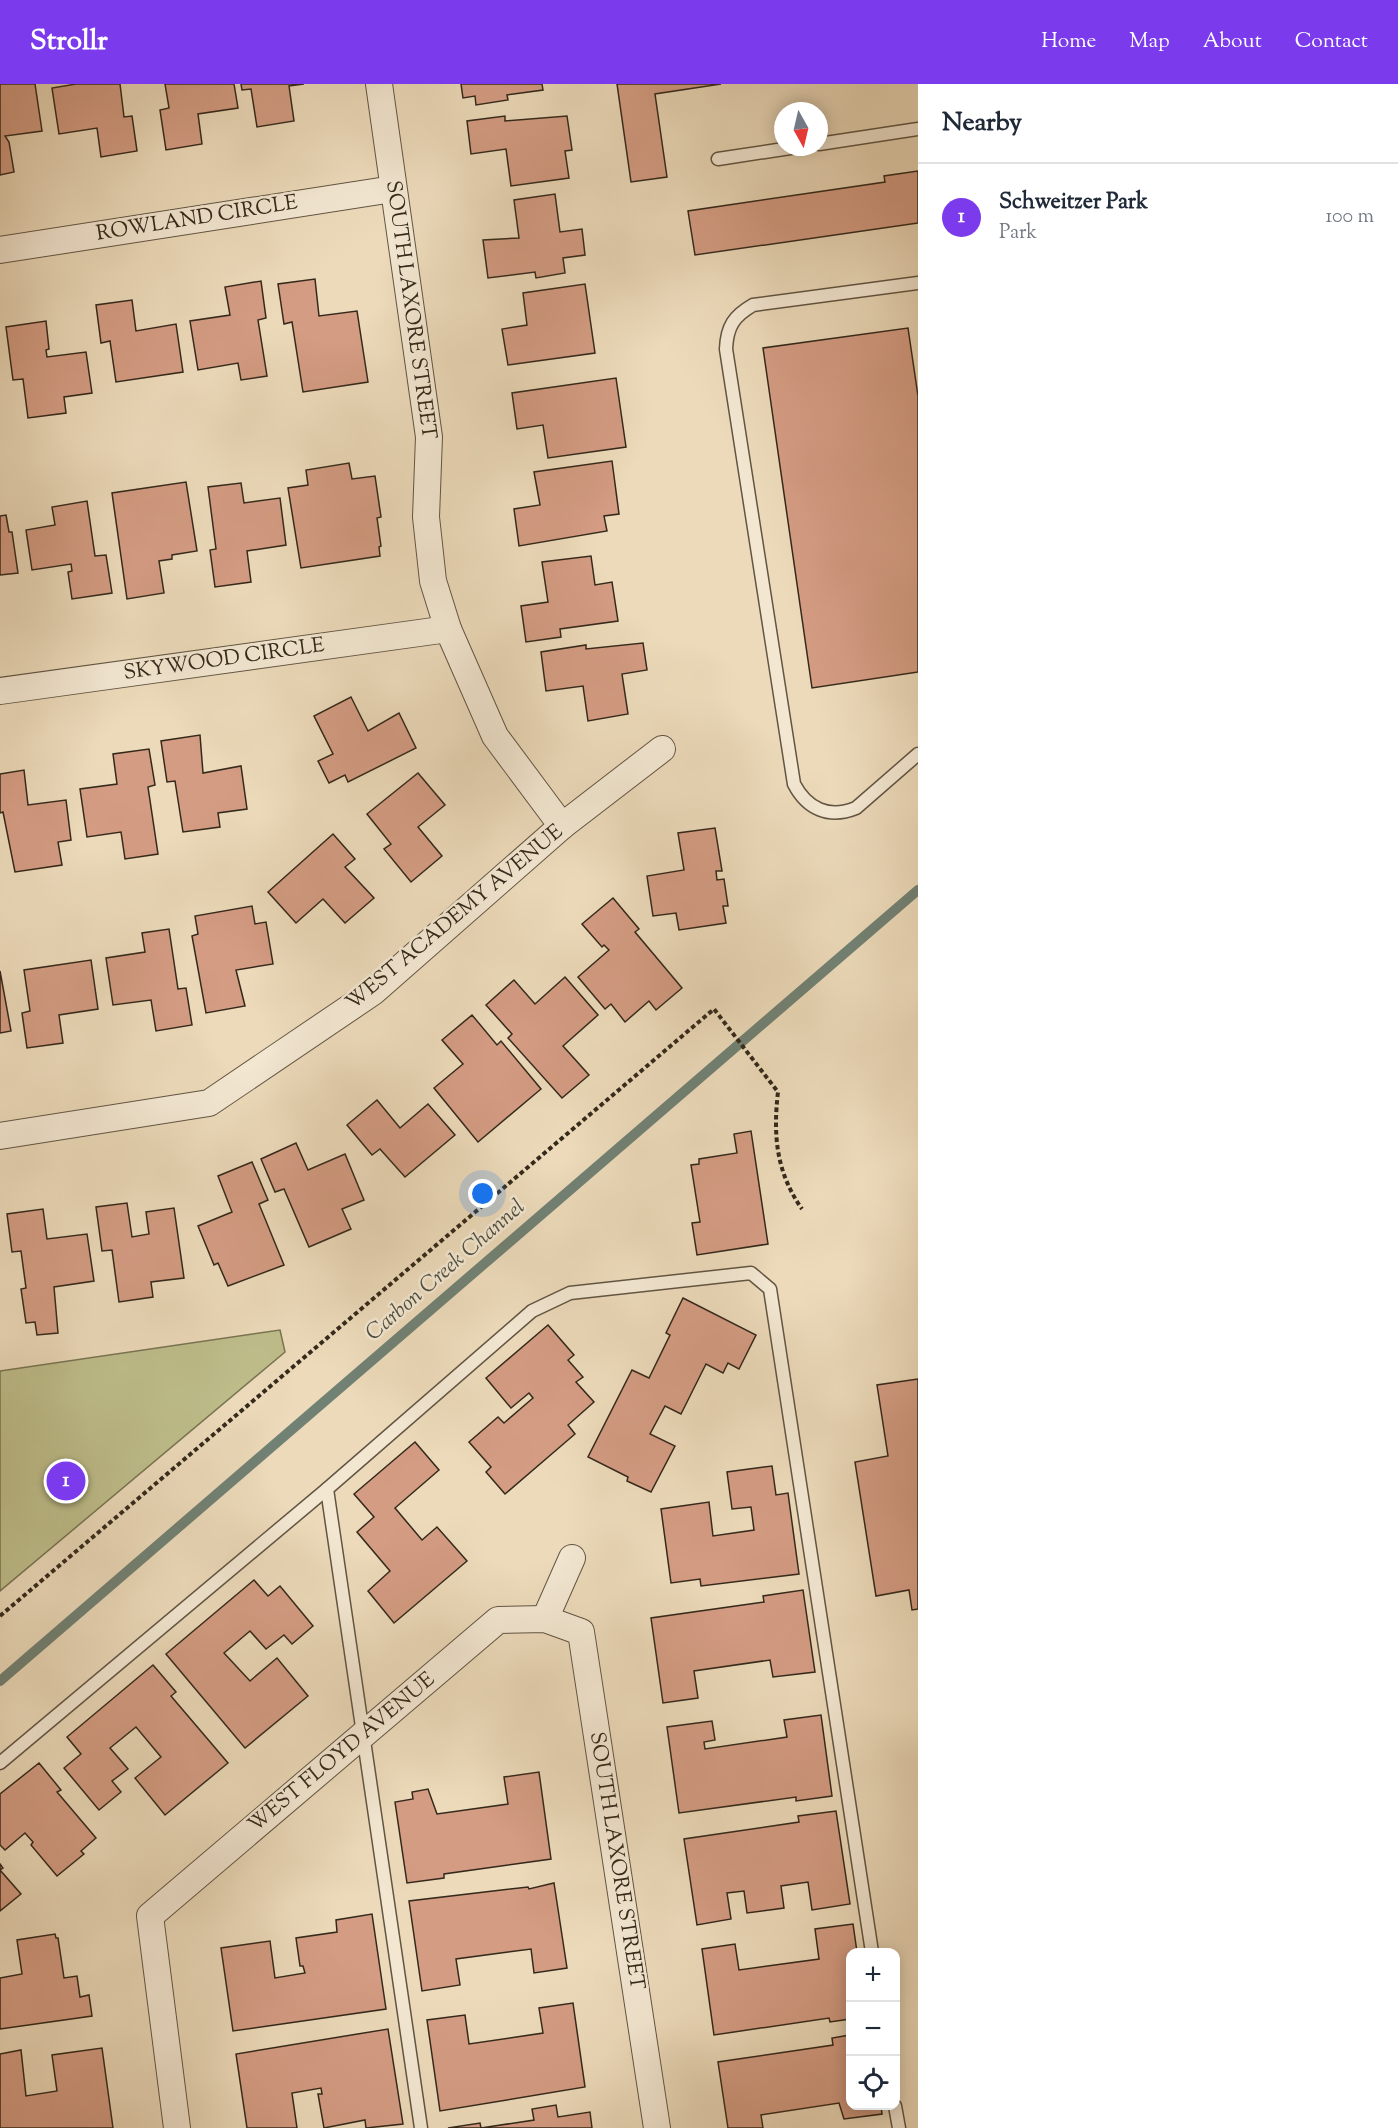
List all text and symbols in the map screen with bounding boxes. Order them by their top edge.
text: Strollr [30,22,108,62]
text: Home [1041,27,1096,57]
text: Map [1129,27,1170,57]
text: About [1203,27,1262,57]
text: Contact [1295,27,1368,57]
north arrow [774,102,828,156]
text: Nearby [942,105,1022,142]
street label: SOUTH LAXORE STREET [377,179,443,442]
text: Schweitzer Park [999,187,1148,219]
street label: ROWLAND CIRCLE [94,188,300,250]
text: 1 [958,203,965,232]
text: 100 m [1325,203,1374,232]
text: Park [999,219,1037,248]
street label: SKYWOOD CIRCLE [122,631,327,689]
street label: WEST ACADEMY AVENUE [340,818,570,1018]
your location [468,1179,497,1208]
water label: Carbon Creek Channel [359,1192,533,1349]
pin: 1 [46,1458,86,1504]
street label: WEST FLOYD AVENUE [242,1666,442,1840]
street label: SOUTH LAXORE STREET [581,1730,651,1992]
map controls [846,1948,900,2110]
button: + [846,1948,900,2002]
button: − [846,2002,900,2056]
button: locate [846,2056,900,2110]

